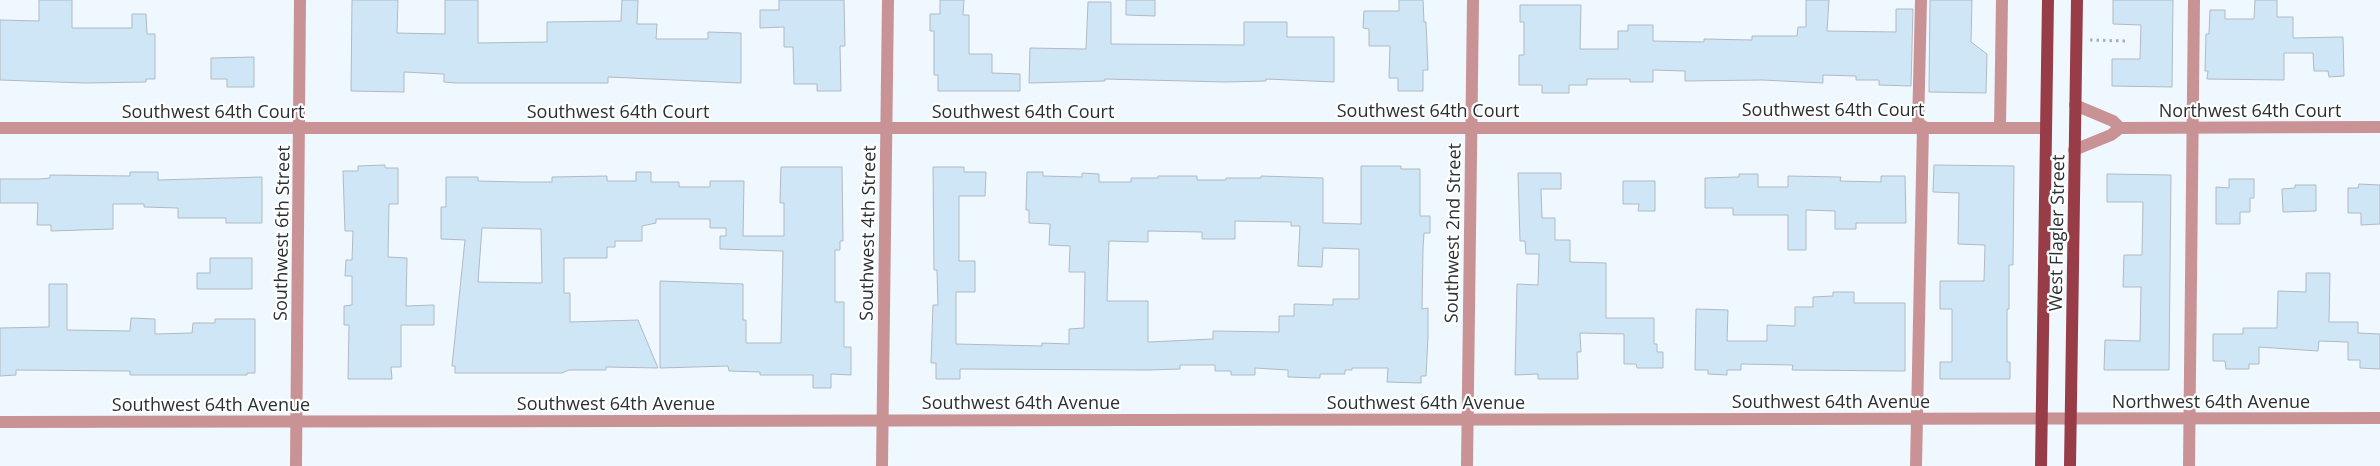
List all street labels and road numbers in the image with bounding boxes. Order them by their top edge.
street label: Southwest 64th Court [1742,97,1924,121]
street label: Southwest 64th Court [1337,98,1519,122]
street label: Northwest 64th Court [2159,98,2341,122]
street label: Southwest 64th Court [122,99,304,123]
street label: Southwest 64th Court [527,99,709,123]
street label: Southwest 64th Court [932,99,1114,123]
street label: Southwest 2nd Street [1438,143,1466,323]
street label: Southwest 6th Street [267,145,295,321]
street label: Southwest 4th Street [853,145,881,321]
street label: West Flagler Street [2043,154,2069,312]
street label: Southwest 64th Avenue [1732,389,1930,413]
street label: Northwest 64th Avenue [2112,389,2310,413]
street label: Southwest 64th Avenue [922,390,1120,414]
street label: Southwest 64th Avenue [1327,390,1525,414]
street label: Southwest 64th Avenue [517,391,715,415]
street label: Southwest 64th Avenue [112,392,310,416]

